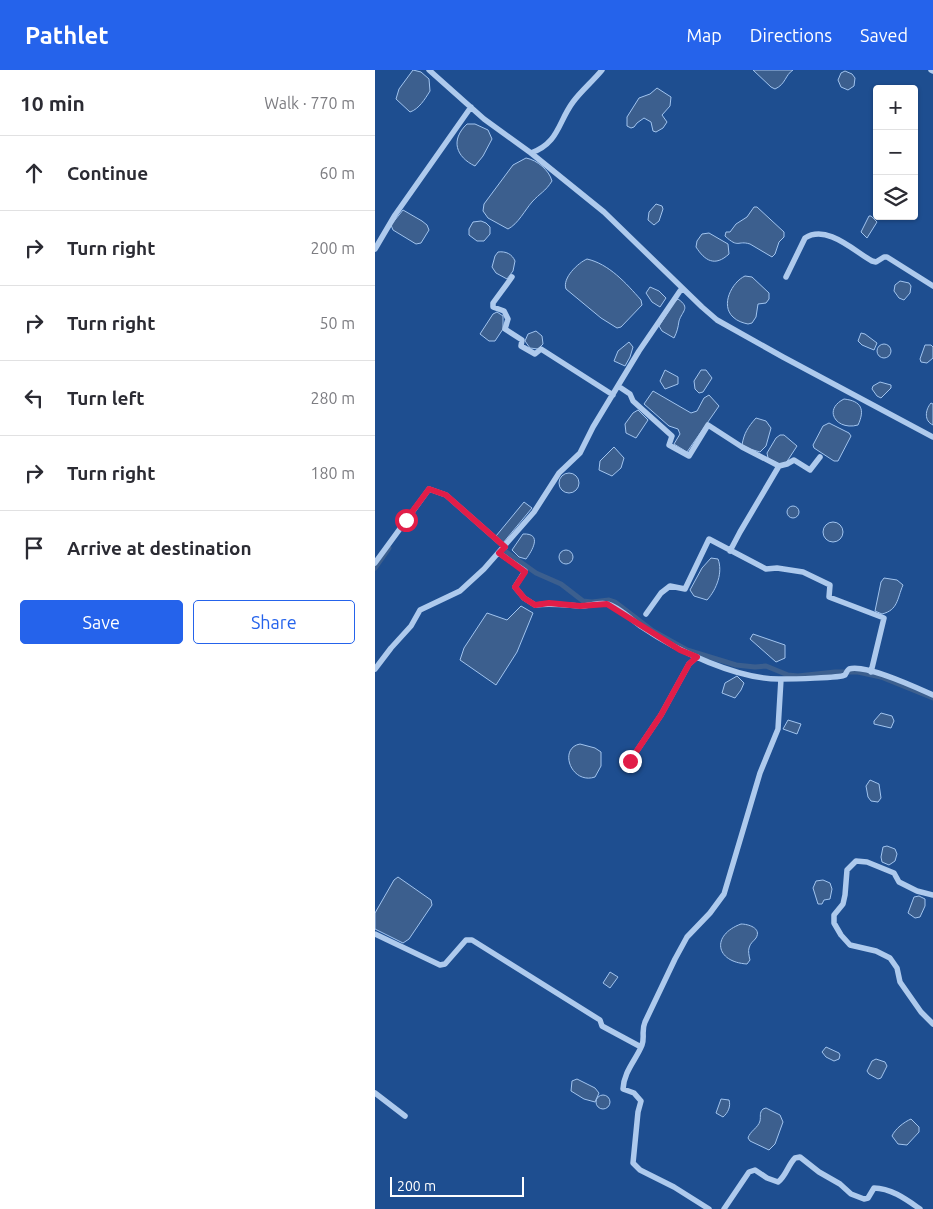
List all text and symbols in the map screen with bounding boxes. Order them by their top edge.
text: Pathlet [25,22,109,49]
text: Map [686,25,722,45]
text: Directions [750,25,832,45]
text: Saved [860,25,908,45]
map controls [873,85,918,220]
button: + [873,85,918,130]
text: 10 min [20,91,85,115]
text: Walk · 770 m [264,94,355,112]
button: − [873,130,918,175]
icon: ahead [20,159,48,187]
text: Continue [67,162,148,184]
text: 60 m [319,164,355,182]
button: layers [873,175,918,220]
icon: right [20,234,48,262]
text: Turn right [67,237,155,259]
text: 200 m [310,239,355,257]
icon: right [20,309,48,337]
text: Turn right [67,312,155,334]
text: 50 m [319,314,355,332]
icon: left [20,384,48,412]
text: Turn left [67,387,145,409]
text: 280 m [310,389,355,407]
icon: right [20,459,48,487]
text: Turn right [67,462,155,484]
text: 180 m [310,464,355,482]
route start [395,509,418,532]
icon: arrive [20,534,48,562]
text: Arrive at destination [67,537,252,559]
button: Save [20,600,183,644]
button: Share [193,600,355,644]
route end [619,750,642,773]
scale bar [390,1174,524,1197]
text: 200 m [397,1178,436,1194]

